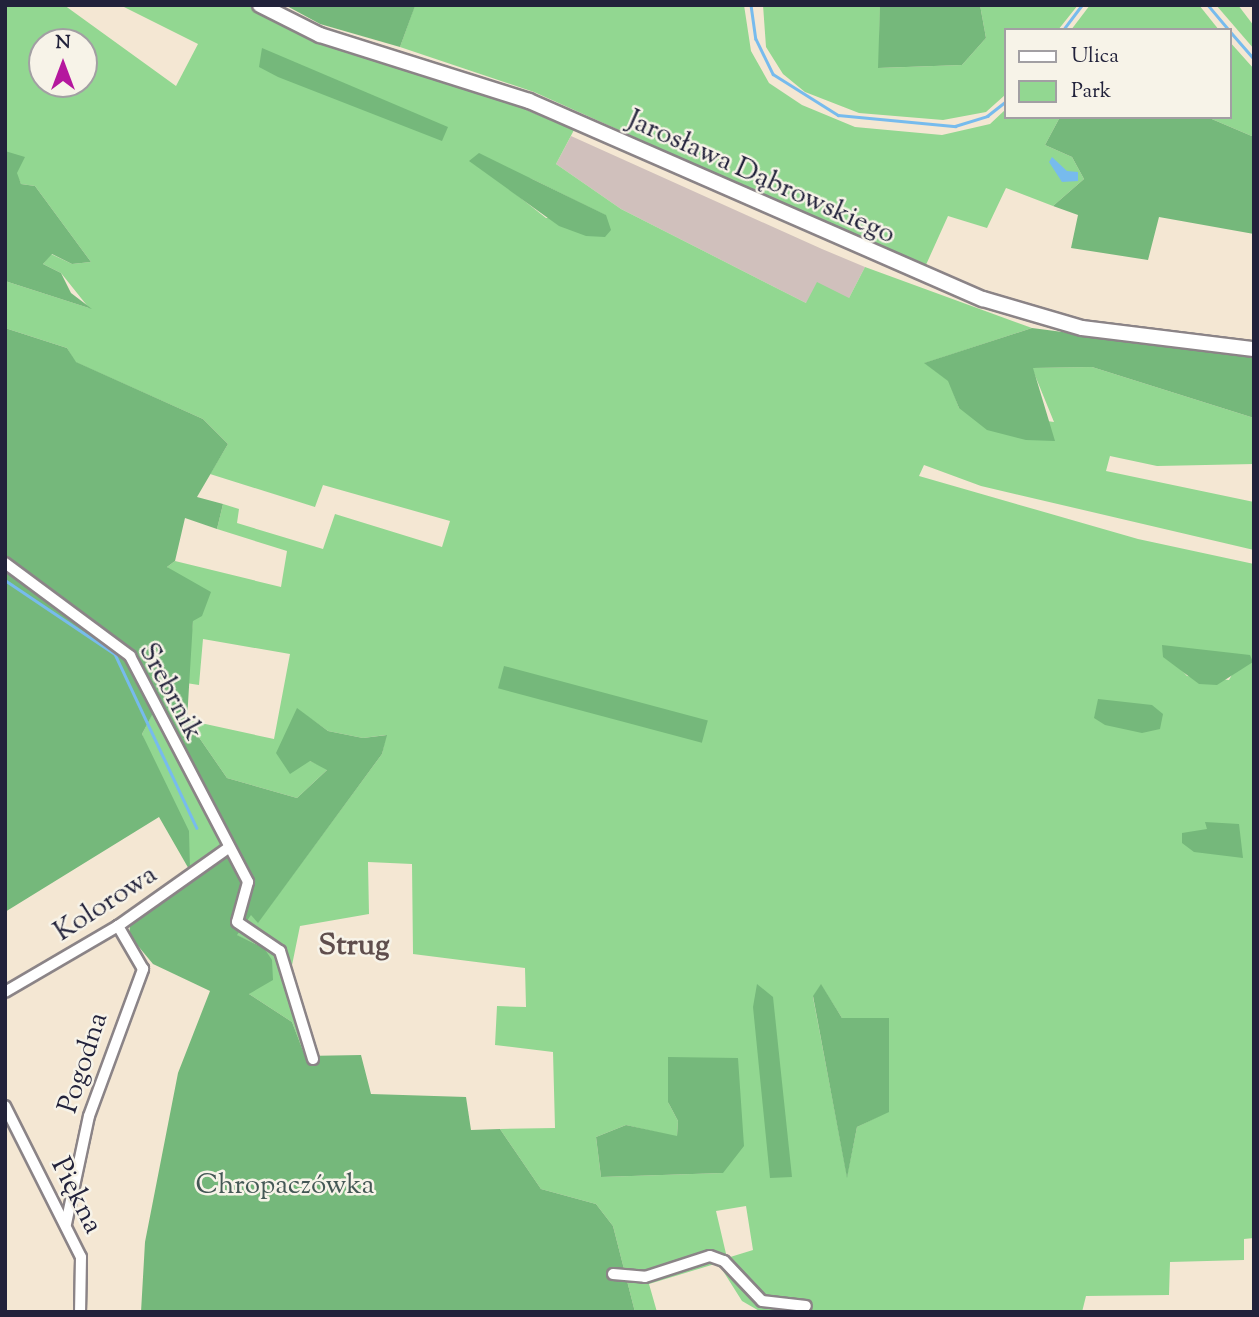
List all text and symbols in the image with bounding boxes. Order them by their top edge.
north arrow [28,28,98,98]
legend [1004,28,1231,119]
text: N [55,30,71,57]
text: Ulica [1071,42,1119,72]
text: Park [1071,77,1111,107]
street label: Jarosława Dąbrowskiego [622,104,900,252]
street label: Srebrnik [130,638,210,746]
street label: Kolorowa [48,858,164,950]
district label: Strug [318,929,390,965]
street label: Pogodna [52,1008,116,1118]
street label: Piękna [43,1152,109,1240]
park label: Chropaczówka [195,1169,375,1203]

